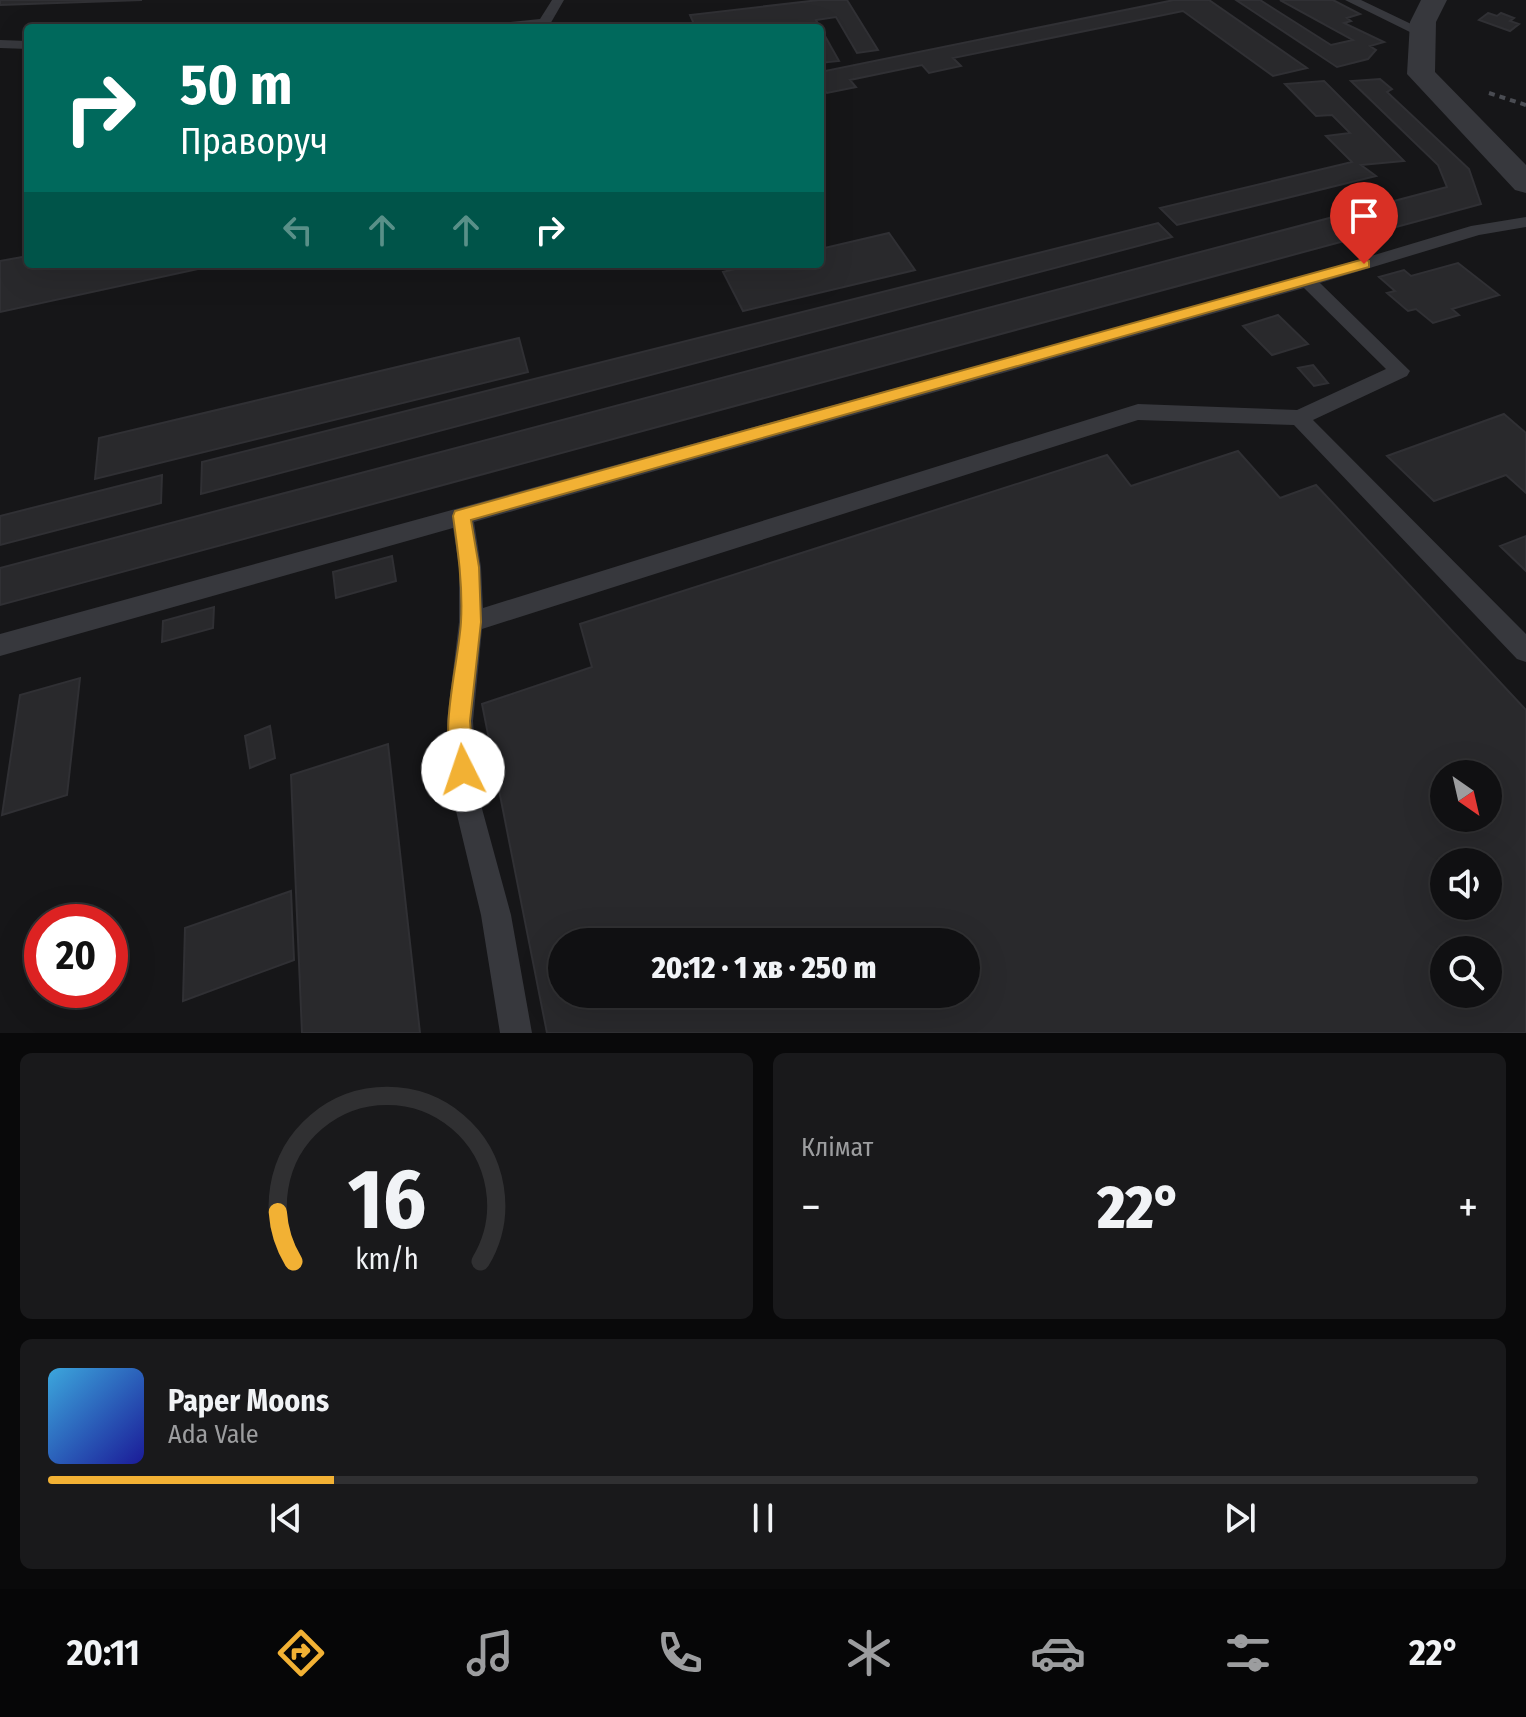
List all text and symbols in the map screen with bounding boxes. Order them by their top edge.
text: 50 m [180,52,292,119]
icon: right [48,56,152,160]
text: Праворуч [180,120,328,164]
pin [1330,182,1398,264]
icon: arrive [1342,194,1386,238]
icon: left [276,208,320,252]
icon: ahead [360,208,404,252]
icon: ahead [444,208,488,252]
icon: right [528,208,572,252]
position arrow [421,728,505,812]
north arrow [1430,760,1502,832]
map controls [1430,760,1502,1008]
button: sound [1430,848,1502,920]
speed limit sign: 20 [24,904,128,1008]
button: search [1430,936,1502,1008]
text: 20:12 · 1 хв · 250 m [652,950,876,986]
text: Клімат [801,1132,873,1163]
text: 16 [347,1150,426,1250]
text: 22° [1097,1172,1182,1244]
text: − [801,1181,821,1234]
text: + [1458,1181,1478,1234]
text: km/h [355,1242,418,1277]
text: Paper Moons [168,1383,329,1419]
text: Ada Vale [168,1419,259,1450]
icon: previous [264,1496,308,1540]
icon: pause [741,1496,785,1540]
icon: next [1218,1496,1262,1540]
icon: directions [273,1625,329,1681]
icon: music [462,1625,518,1681]
icon: phone [652,1625,708,1681]
icon: climate [841,1625,897,1681]
icon: car [1030,1625,1086,1681]
icon: filters [1220,1625,1276,1681]
text: 20:11 [67,1631,140,1675]
text: 22° [1409,1631,1459,1675]

